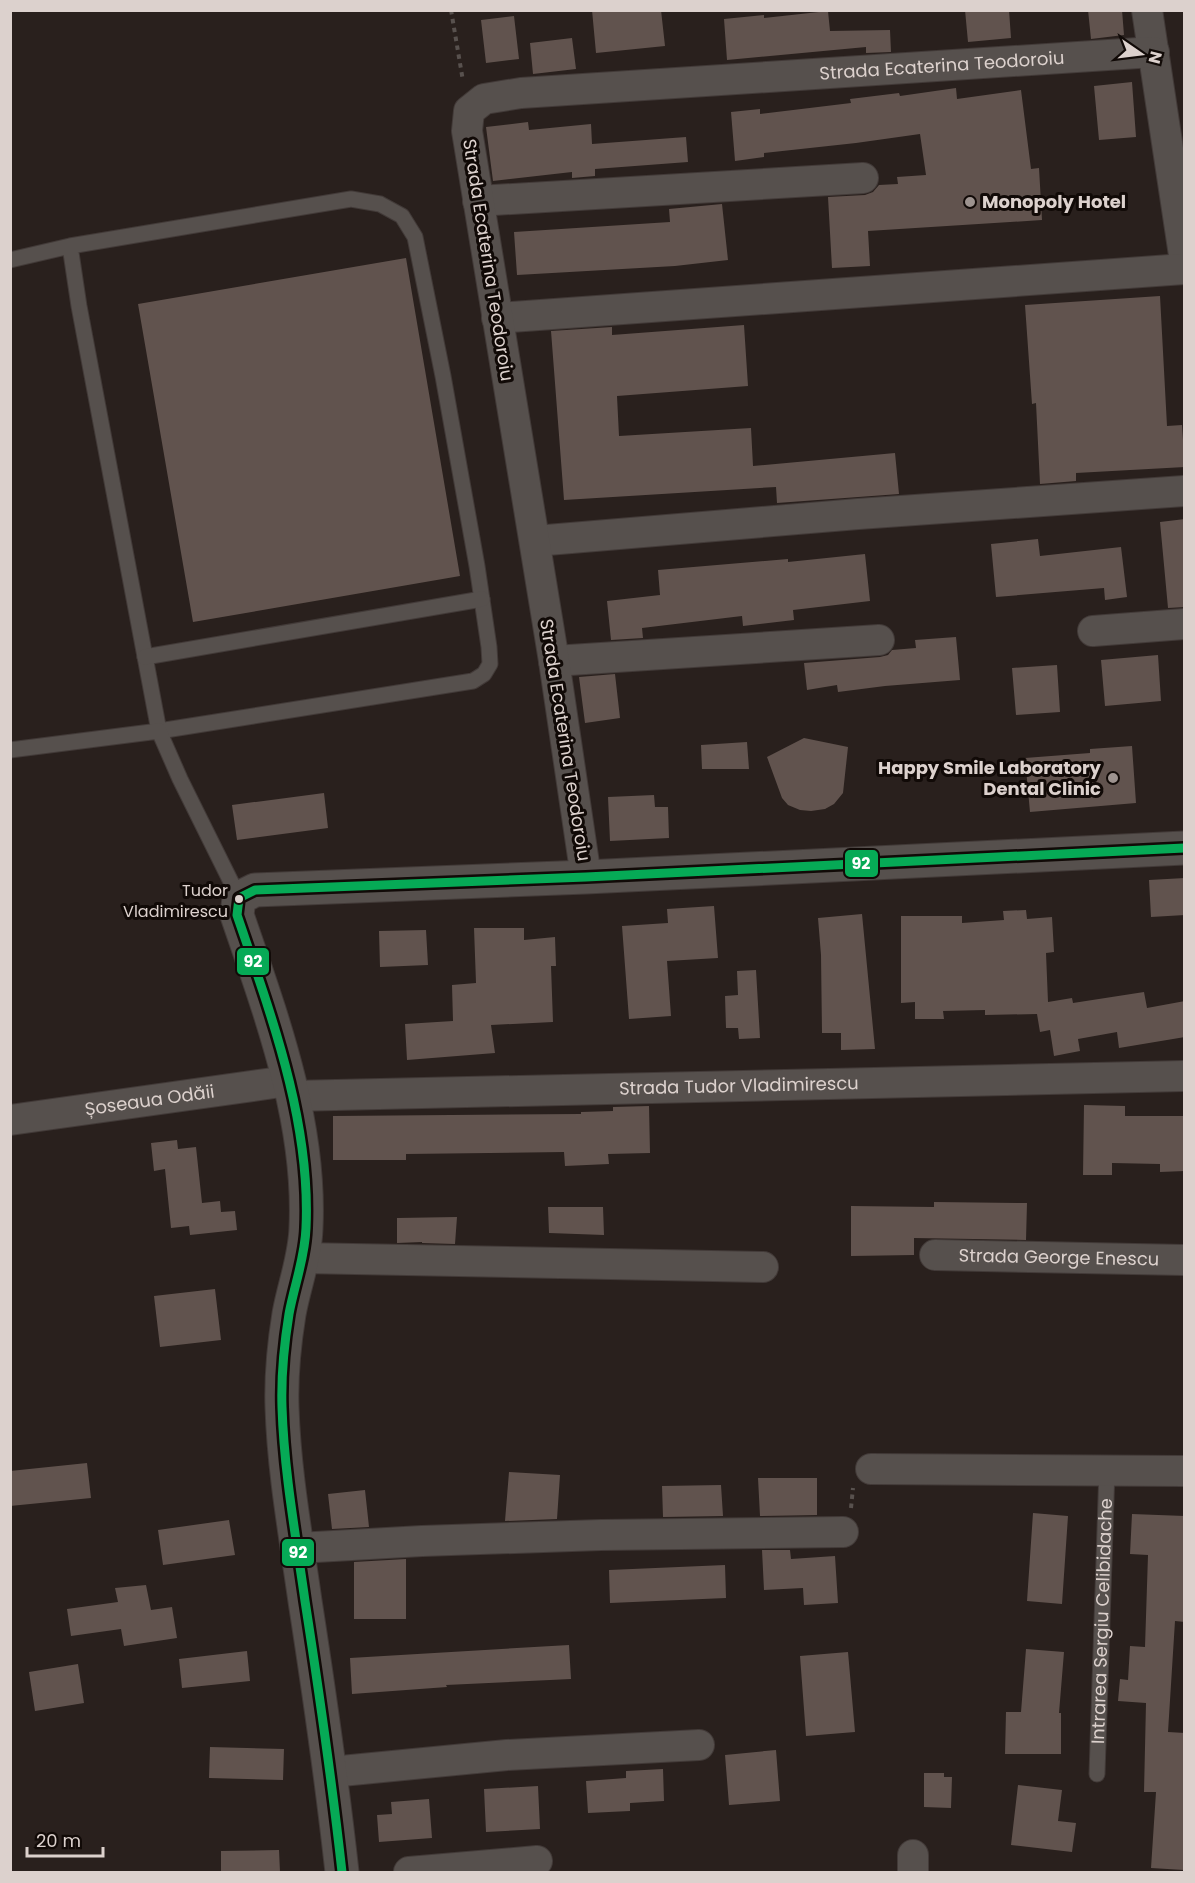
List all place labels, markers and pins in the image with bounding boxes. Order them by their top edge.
place label: Monopoly Hotel [982,189,1126,214]
marker: Monopoly Hotel [963,195,977,209]
place label: Happy Smile Laboratory Dental Clinic [878,755,1102,801]
marker: Happy Smile Laboratory Dental Clinic [1106,771,1120,785]
place label: Tudor Vladimirescu [123,879,228,923]
marker: Tudor Vladimirescu [233,893,245,905]

